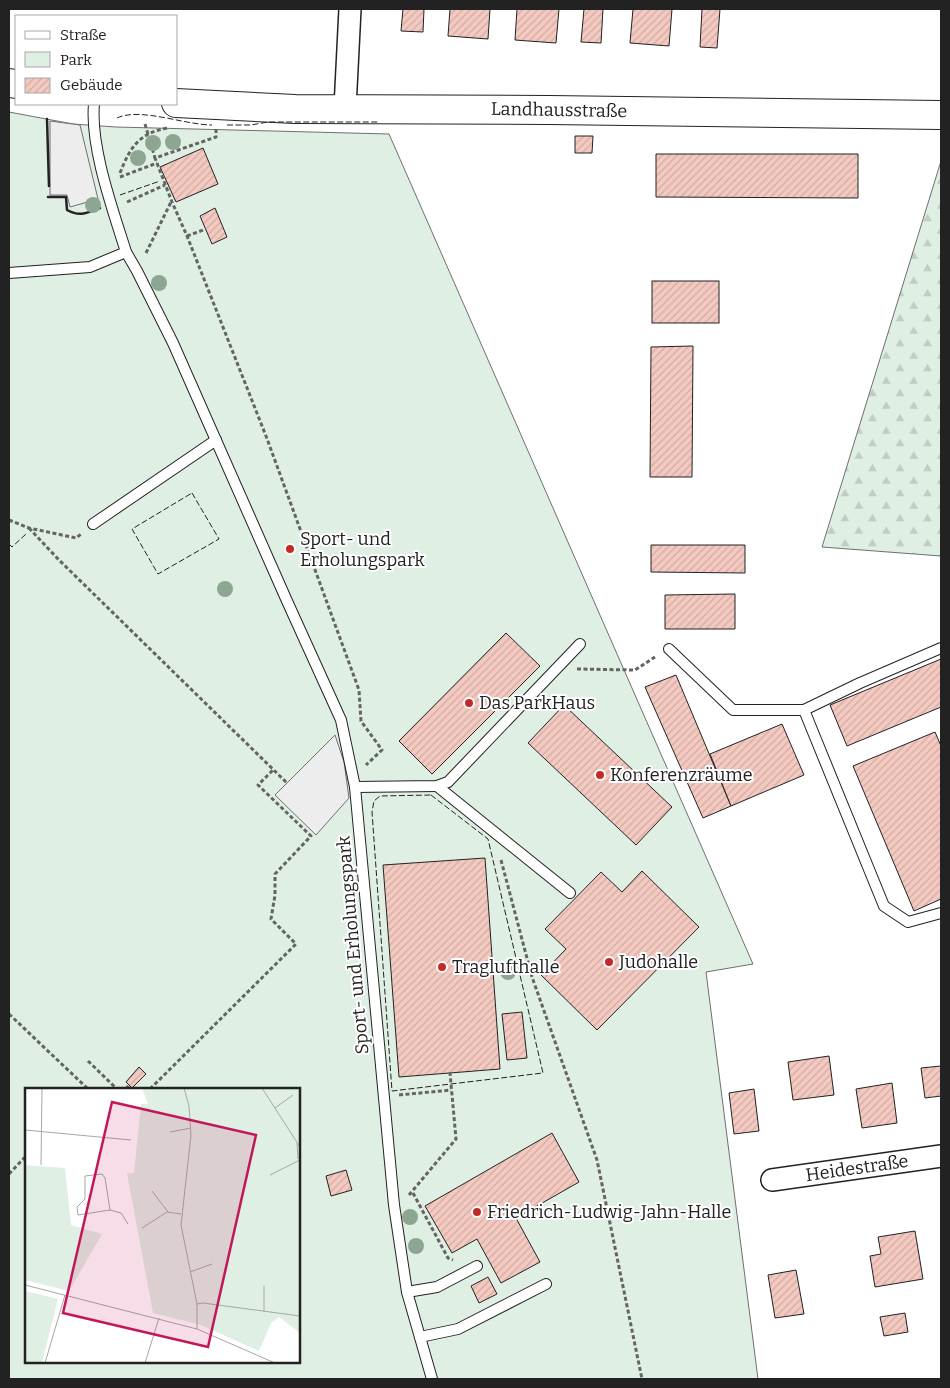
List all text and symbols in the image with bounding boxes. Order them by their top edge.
legend [15,15,178,105]
text: Straße [60,26,106,44]
text: Park [60,51,92,69]
text: Gebäude [60,76,123,94]
street label: Landhausstraße [491,98,627,122]
place label: Sport- und Erholungspark [300,528,426,571]
marker: Sport- und Erholungspark [284,543,296,555]
place label: Das ParkHaus [479,692,595,714]
marker: Das ParkHaus [463,697,475,709]
place label: Konferenzräume [610,764,753,786]
marker: Konferenzräume [594,769,606,781]
street label: Sport- und Erholungspark [332,834,374,1055]
place label: Judohalle [618,951,698,973]
place label: Traglufthalle [452,956,560,978]
marker: Judohalle [603,956,615,968]
marker: Traglufthalle [436,961,448,973]
inset map [25,1088,300,1363]
street label: Heidestraße [804,1150,910,1186]
place label: Friedrich-Ludwig-Jahn-Halle [487,1201,731,1223]
marker: Friedrich-Ludwig-Jahn-Halle [471,1206,483,1218]

